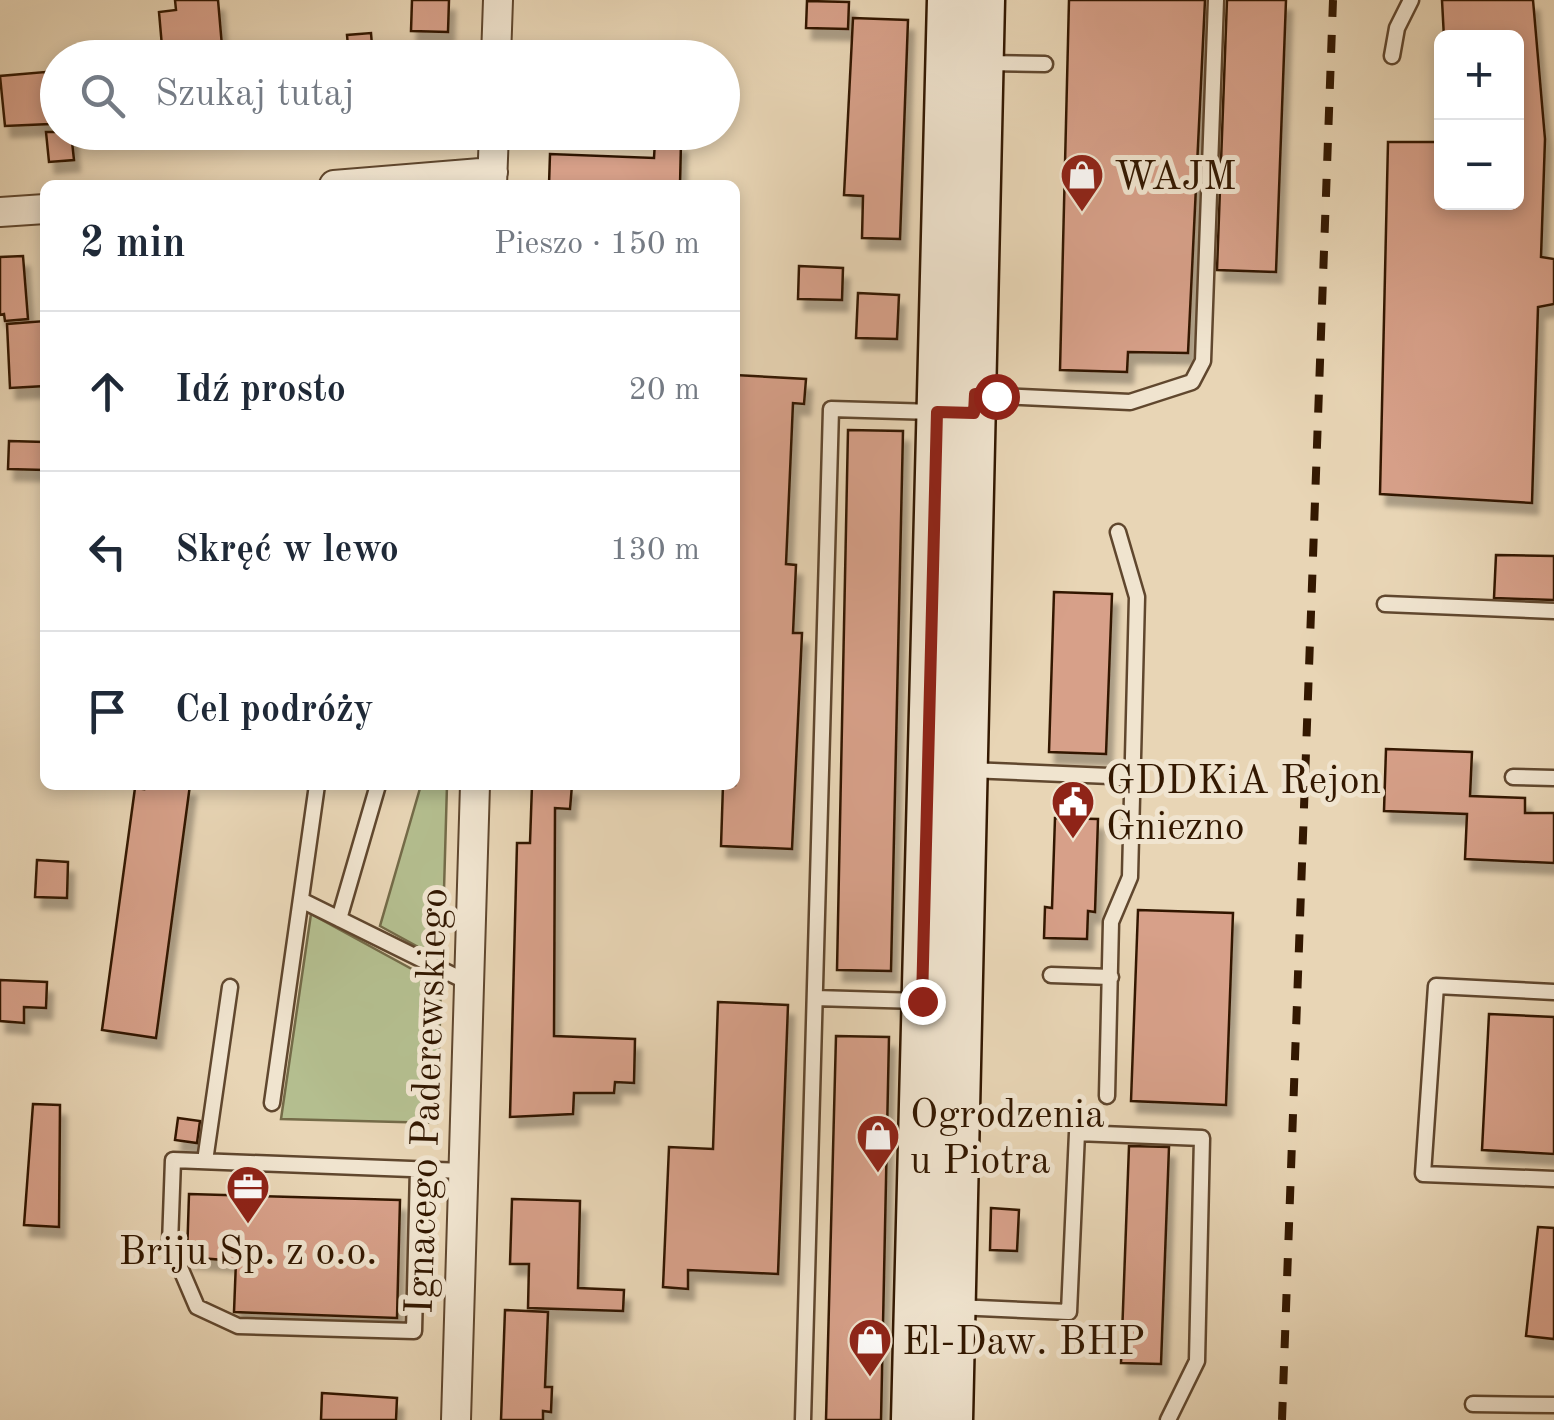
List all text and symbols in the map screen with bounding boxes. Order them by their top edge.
map controls [1434,30,1524,210]
button: + [1434,30,1524,120]
search box [40,40,740,150]
icon: search [75,68,130,123]
text: Szukaj tutaj [155,76,355,114]
button: − [1434,120,1524,210]
shop icon: WAJM [1059,152,1105,213]
place label: WAJM [1114,159,1237,199]
text: 2 min [80,224,186,266]
text: Pieszo · 150 m [494,229,700,261]
icon: ahead [80,364,135,419]
text: Idź prosto [175,372,346,410]
route start [974,374,1020,420]
text: 20 m [629,375,700,407]
icon: left [80,524,135,579]
text: Skręć w lewo [175,532,399,570]
text: 130 m [610,535,700,567]
icon: arrive [80,684,135,739]
text: Cel podróży [175,692,374,730]
place label: GDDKiA Rejon Gniezno [1106,763,1381,849]
public building icon: GDDKiA Rejon Gniezno [1050,779,1096,840]
street label: Ignacego Paderewskiego [402,887,456,1315]
route end [900,979,946,1025]
place label: Ogrodzenia u Piotra [910,1097,1105,1183]
shop icon: Ogrodzenia u Piotra [855,1113,901,1174]
office icon: Briju Sp. z o.o. [225,1164,271,1225]
place label: Briju Sp. z o.o. [119,1234,377,1274]
shop icon: El-Daw. BHP [847,1317,893,1378]
place label: El-Daw. BHP [902,1324,1145,1364]

